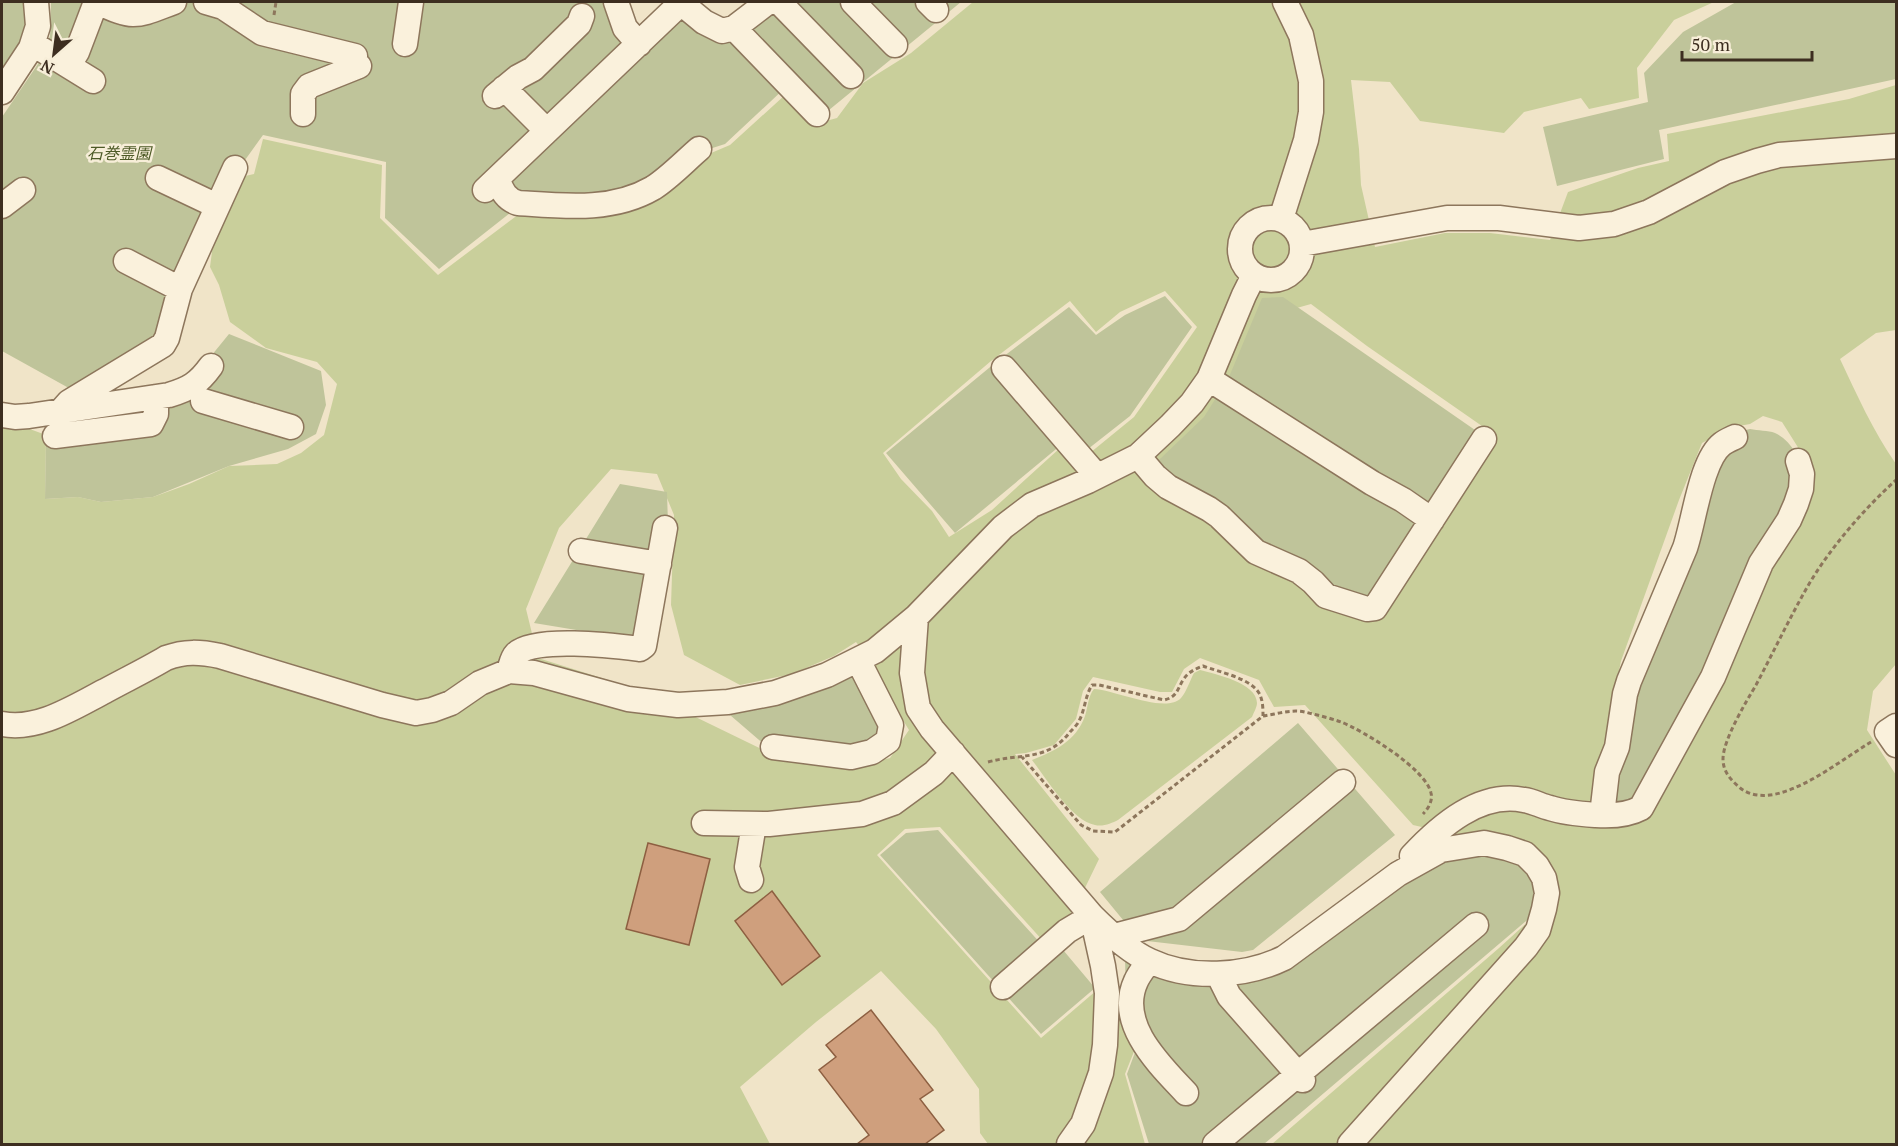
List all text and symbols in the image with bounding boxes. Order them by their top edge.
north arrow [24,24,84,84]
scale bar [1682,24,1812,62]
text: 50 m [1691,32,1731,56]
text: N [36,55,57,80]
park label: 石巻霊園 [87,142,153,164]

